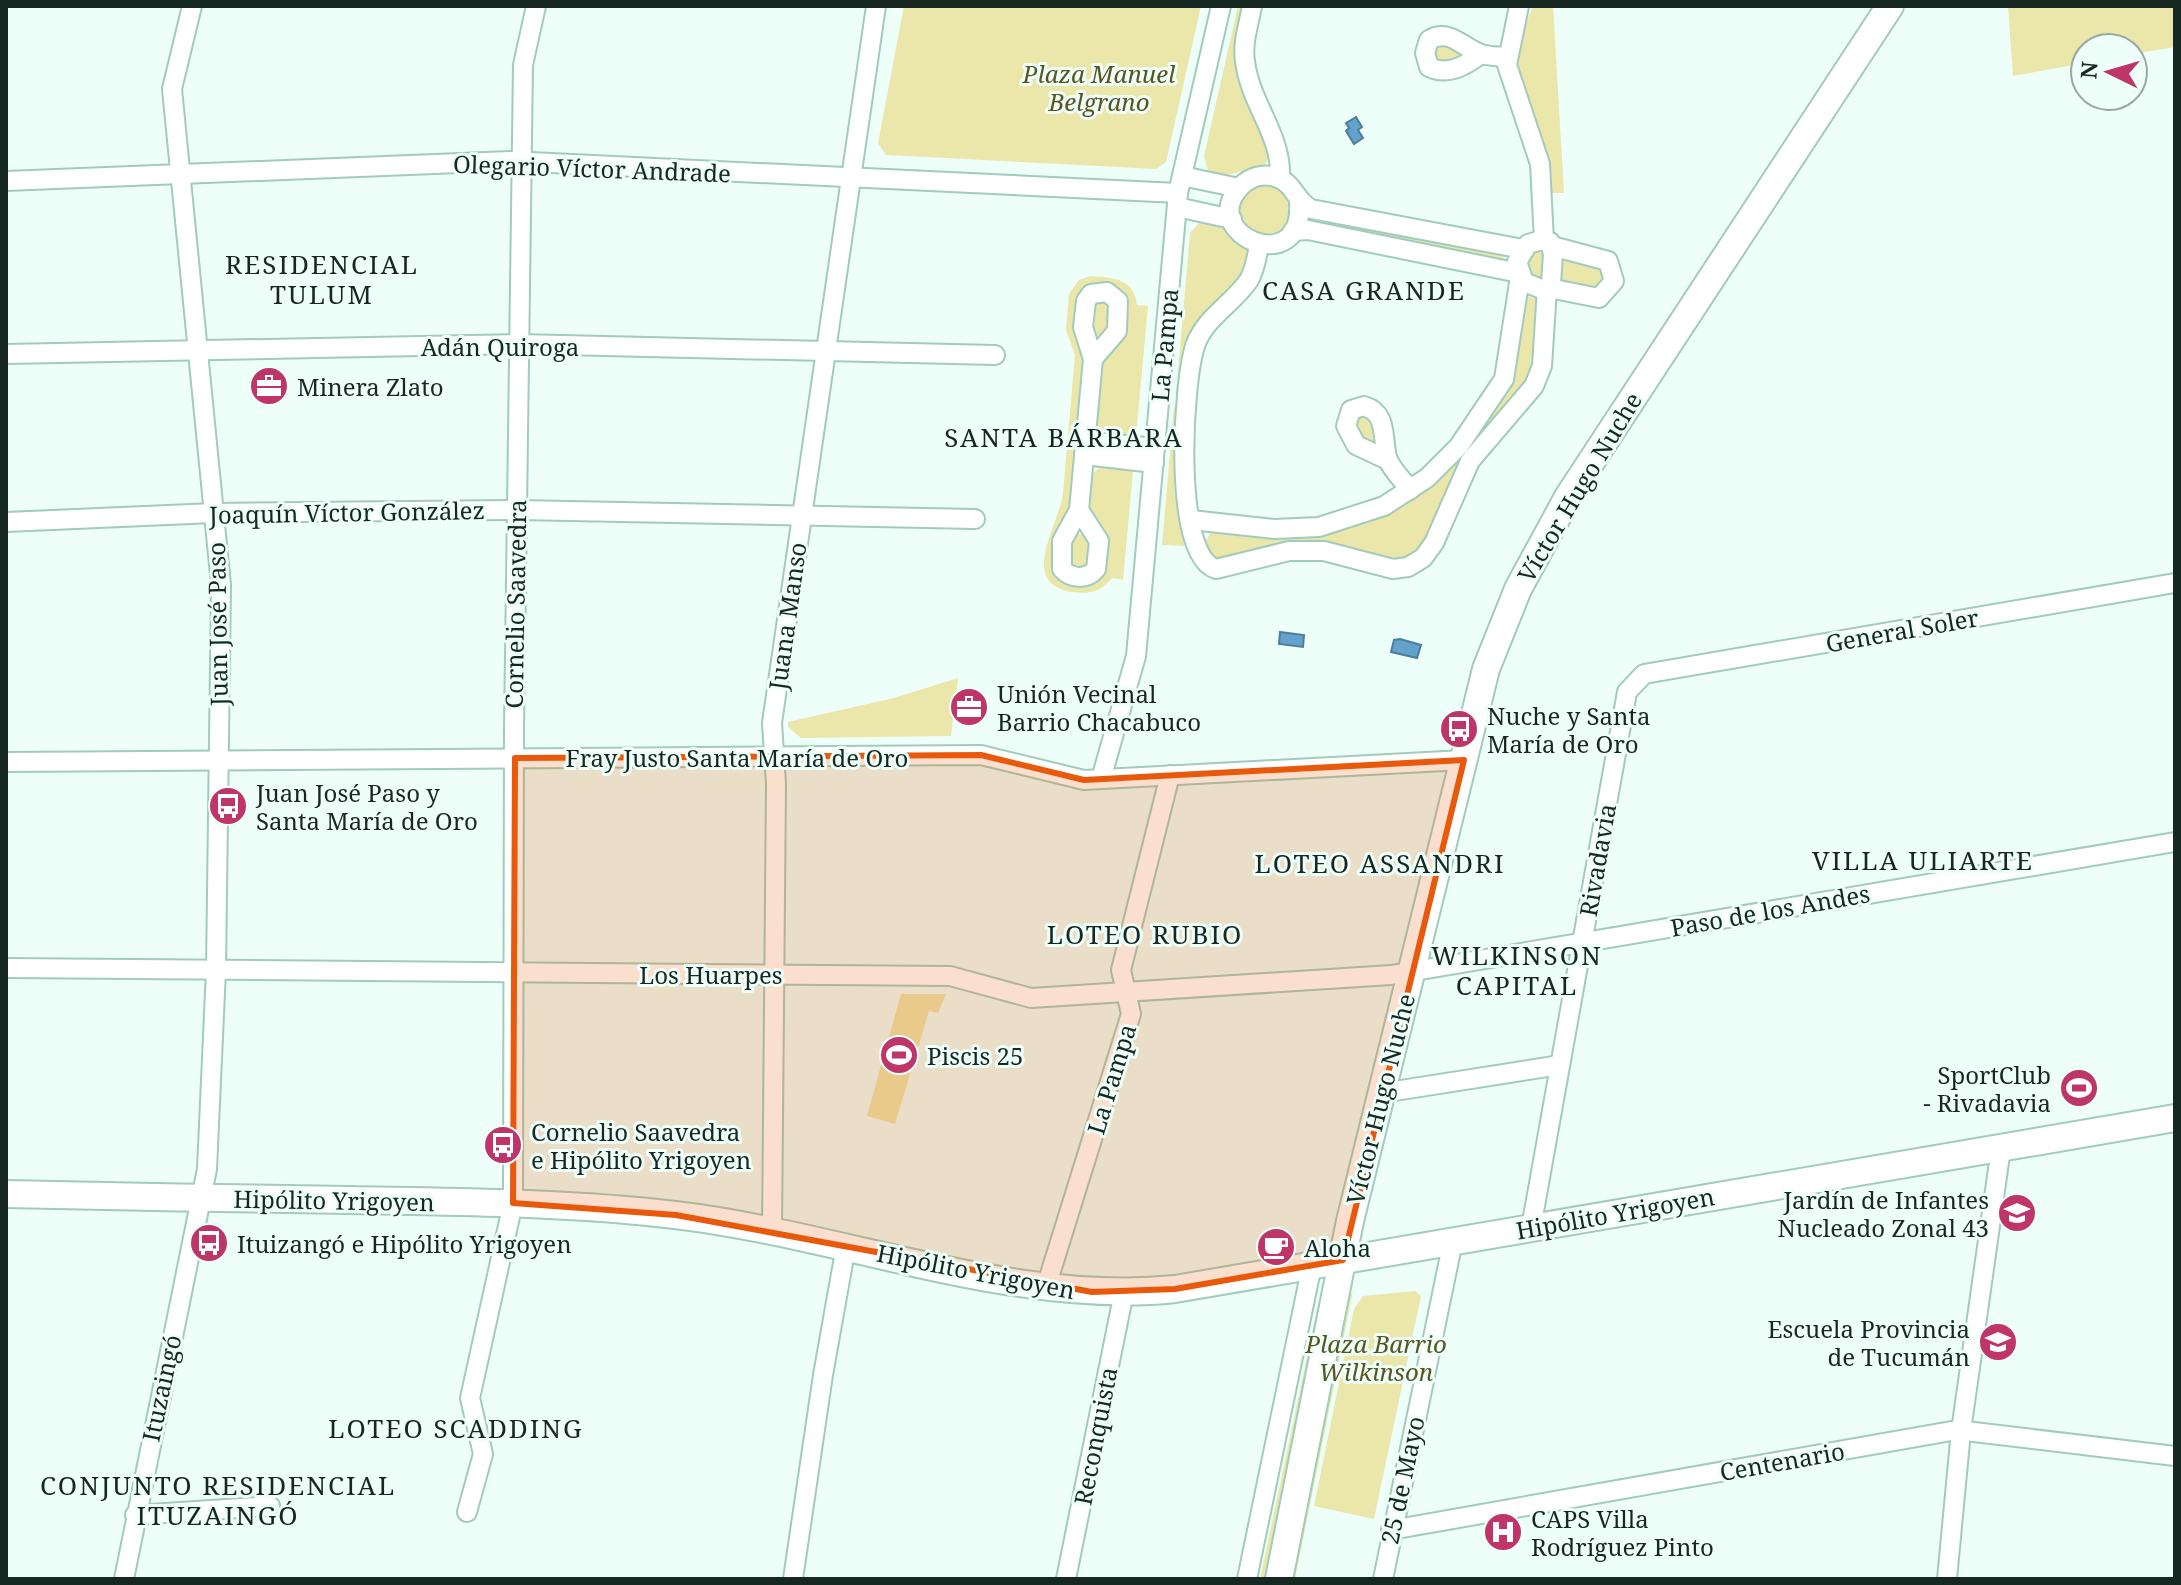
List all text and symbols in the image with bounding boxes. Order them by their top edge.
north arrow [2069,32,2149,112]
park label: Plaza Manuel Belgrano [1022,57,1176,118]
text: N [2072,60,2104,80]
street label: Olegario Víctor Andrade [452,147,732,189]
district label: RESIDENCIAL TULUM [225,246,419,312]
district label: CASA GRANDE [1262,272,1466,308]
street label: La Pampa [1143,287,1185,403]
street label: Adán Quiroga [421,330,579,363]
office icon: Minera Zlato [248,365,290,407]
place label: Minera Zlato [297,370,444,403]
street label: Víctor Hugo Nuche [1509,386,1649,588]
district label: SANTA BÁRBARA [944,419,1184,455]
street label: Joaquín Víctor González [208,493,485,531]
street label: Cornelio Saavedra [497,499,533,709]
street label: Juana Manso [760,540,814,693]
street label: Juan José Paso [199,542,235,707]
street label: General Soler [1823,600,1981,660]
place label: Unión Vecinal Barrio Chacabuco [997,677,1201,738]
office icon: Unión Vecinal Barrio Chacabuco [948,686,990,728]
place label: Nuche y Santa María de Oro [1487,699,1651,760]
bus stop icon: Nuche y Santa María de Oro [1438,708,1480,750]
street label: Fray Justo Santa María de Oro [566,741,908,774]
place label: Juan José Paso y Santa María de Oro [255,776,478,837]
bus stop icon: Juan José Paso y Santa María de Oro [207,785,249,827]
street label: Rivadavia [1571,801,1623,919]
district label: VILLA ULIARTE [1812,842,2034,878]
district label: LOTEO ASSANDRI [1255,845,1505,881]
street label: Paso de los Andes [1668,876,1872,944]
district label: LOTEO RUBIO [1047,916,1243,952]
district label: WILKINSON CAPITAL [1431,937,1603,1003]
street label: Los Huarpes [639,958,783,991]
street label: Víctor Hugo Nuche [1338,990,1422,1208]
street label: La Pampa [1079,1020,1143,1138]
sports icon: Piscis 25 [878,1034,920,1076]
place label: Piscis 25 [927,1039,1023,1072]
place label: SportClub - Rivadavia [1923,1058,2051,1119]
sports icon: SportClub - Rivadavia [2058,1067,2100,1109]
place label: Cornelio Saavedra e Hipólito Yrigoyen [531,1115,751,1176]
bus stop icon: Cornelio Saavedra e Hipólito Yrigoyen [482,1124,524,1166]
street label: Hipólito Yrigoyen [1513,1179,1717,1247]
street label: Hipólito Yrigoyen [233,1182,435,1218]
place label: Jardín de Infantes Nucleado Zonal 43 [1777,1183,1989,1244]
school or university icon: Jardín de Infantes Nucleado Zonal 43 [1996,1192,2038,1234]
bus stop icon: Ituizangó e Hipólito Yrigoyen [188,1222,230,1264]
cafe icon: Aloha [1255,1226,1297,1268]
place label: Ituizangó e Hipólito Yrigoyen [237,1227,572,1260]
place label: Aloha [1304,1231,1371,1264]
street label: Hipólito Yrigoyen [874,1236,1078,1306]
place label: Escuela Provincia de Tucumán [1767,1312,1970,1373]
school or university icon: Escuela Provincia de Tucumán [1977,1321,2019,1363]
park label: Plaza Barrio Wilkinson [1304,1327,1447,1388]
street label: Ituzaingó [134,1332,188,1444]
street label: Reconquista [1065,1364,1125,1508]
district label: LOTEO SCADDING [328,1410,584,1446]
street label: 25 de Mayo [1372,1413,1432,1547]
street label: Centenario [1717,1434,1847,1488]
district label: CONJUNTO RESIDENCIAL ITUZAINGÓ [40,1467,396,1533]
place label: CAPS Villa Rodríguez Pinto [1531,1502,1714,1563]
hospital icon: CAPS Villa Rodríguez Pinto [1482,1511,1524,1553]

